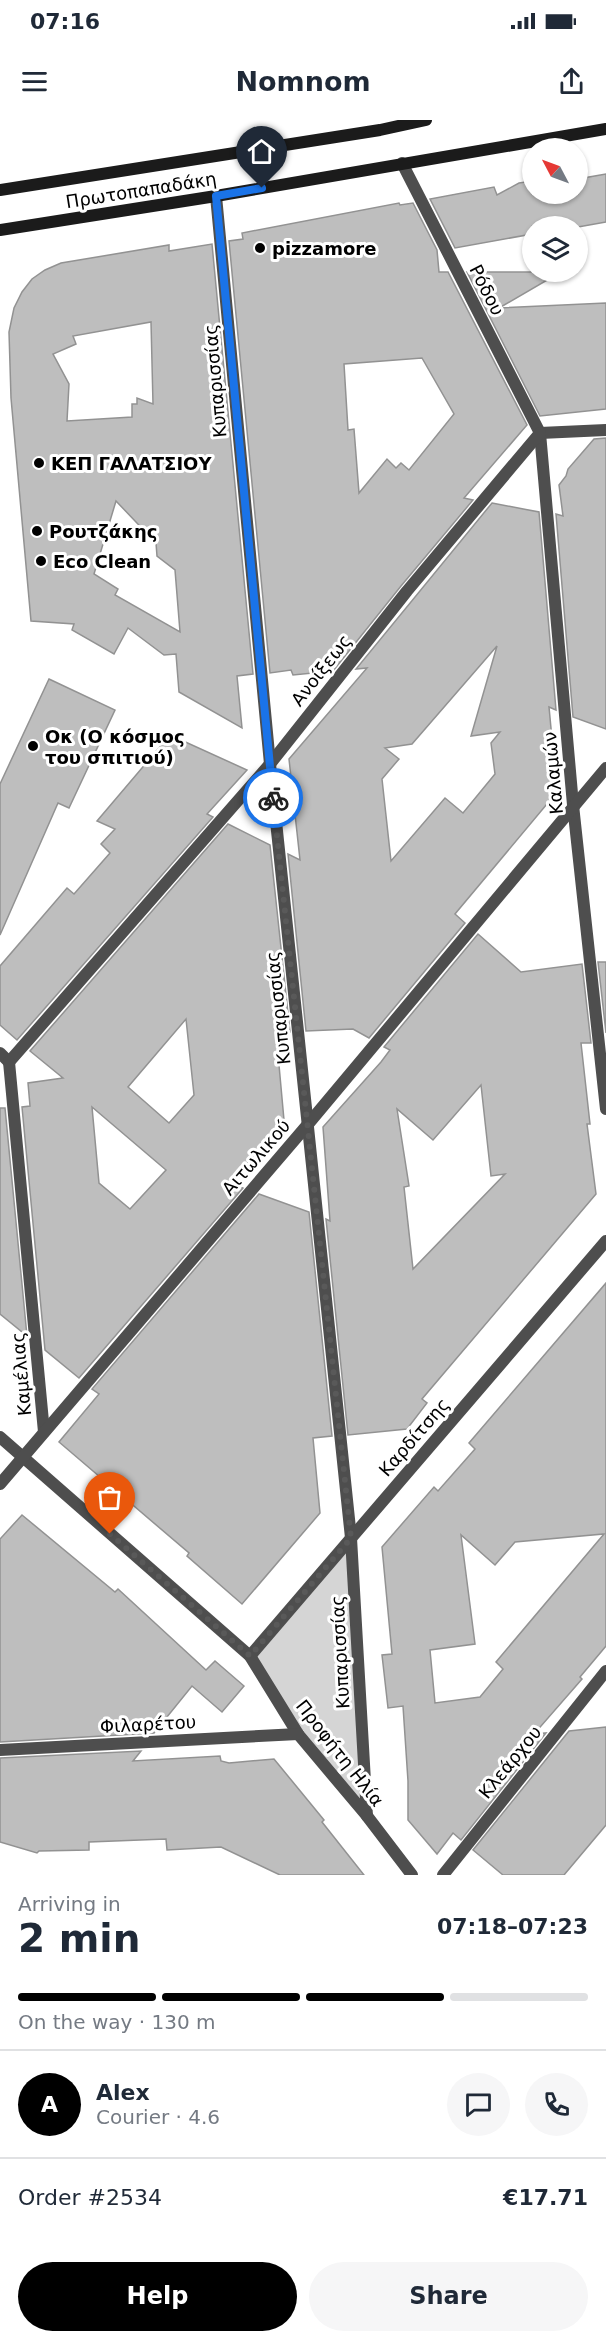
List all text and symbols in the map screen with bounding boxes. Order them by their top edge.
text: 07:16 [30,9,100,34]
icon: menu [18,65,51,98]
icon: share [555,65,588,98]
text: Nomnom [235,66,371,97]
pin [236,126,287,188]
icon: home [245,135,278,168]
north arrow [522,138,588,204]
map controls [522,138,588,282]
street label: Πρωτοπαπαδάκη [64,168,218,212]
button: layers [522,216,588,282]
place label: pizzamore [272,238,376,259]
marker: pizzamore [253,241,267,255]
street label: Ρόδου [465,261,509,319]
street label: Κυπαρισσίας [200,323,230,439]
place label: ΚΕΠ ΓΑΛΑΤΣΙΟΥ [51,453,212,474]
marker: ΚΕΠ ΓΑΛΑΤΣΙΟΥ [32,456,46,470]
place label: Ρουτζάκης [49,521,157,542]
marker: Ρουτζάκης [30,524,44,538]
place label: Eco Clean [53,551,151,572]
marker: Eco Clean [34,554,48,568]
street label: Ανοίξεως [287,630,355,710]
place label: Οκ (Ο κόσμος του σπιτιού) [45,726,185,768]
street label: Καλαμών [539,731,567,815]
marker: Οκ (Ο κόσμος του σπιτιού) [26,739,40,753]
courier [243,768,303,828]
icon: bike [257,782,290,815]
street label: Κυπαρισσίας [262,950,294,1066]
street label: Αιτωλικού [218,1115,294,1199]
street label: Καμέλιας [7,1331,35,1417]
street label: Καρδίτσης [374,1394,454,1480]
pin [84,1472,135,1534]
icon: bag [93,1481,126,1514]
street label: Κυπαρισσίας [327,1595,353,1709]
street label: Προφήτη Ηλία [292,1696,388,1810]
street label: Φιλαρέτου [99,1711,197,1737]
street label: Κλεάρχου [474,1721,546,1803]
text: Arriving in [18,1892,121,1916]
text: 07:18–07:23 [437,1914,588,1939]
text: 2 min [18,1916,140,1961]
text: On the way · 130 m [18,2010,216,2034]
button: chat [447,2073,510,2136]
button: phone [525,2073,588,2136]
text: Alex [96,2080,150,2105]
text: A [41,2092,58,2117]
text: Courier · 4.6 [96,2105,220,2129]
text: Order #2534 [18,2185,162,2210]
text: €17.71 [503,2185,588,2210]
button: Help [18,2262,297,2331]
button: Share [309,2262,588,2331]

